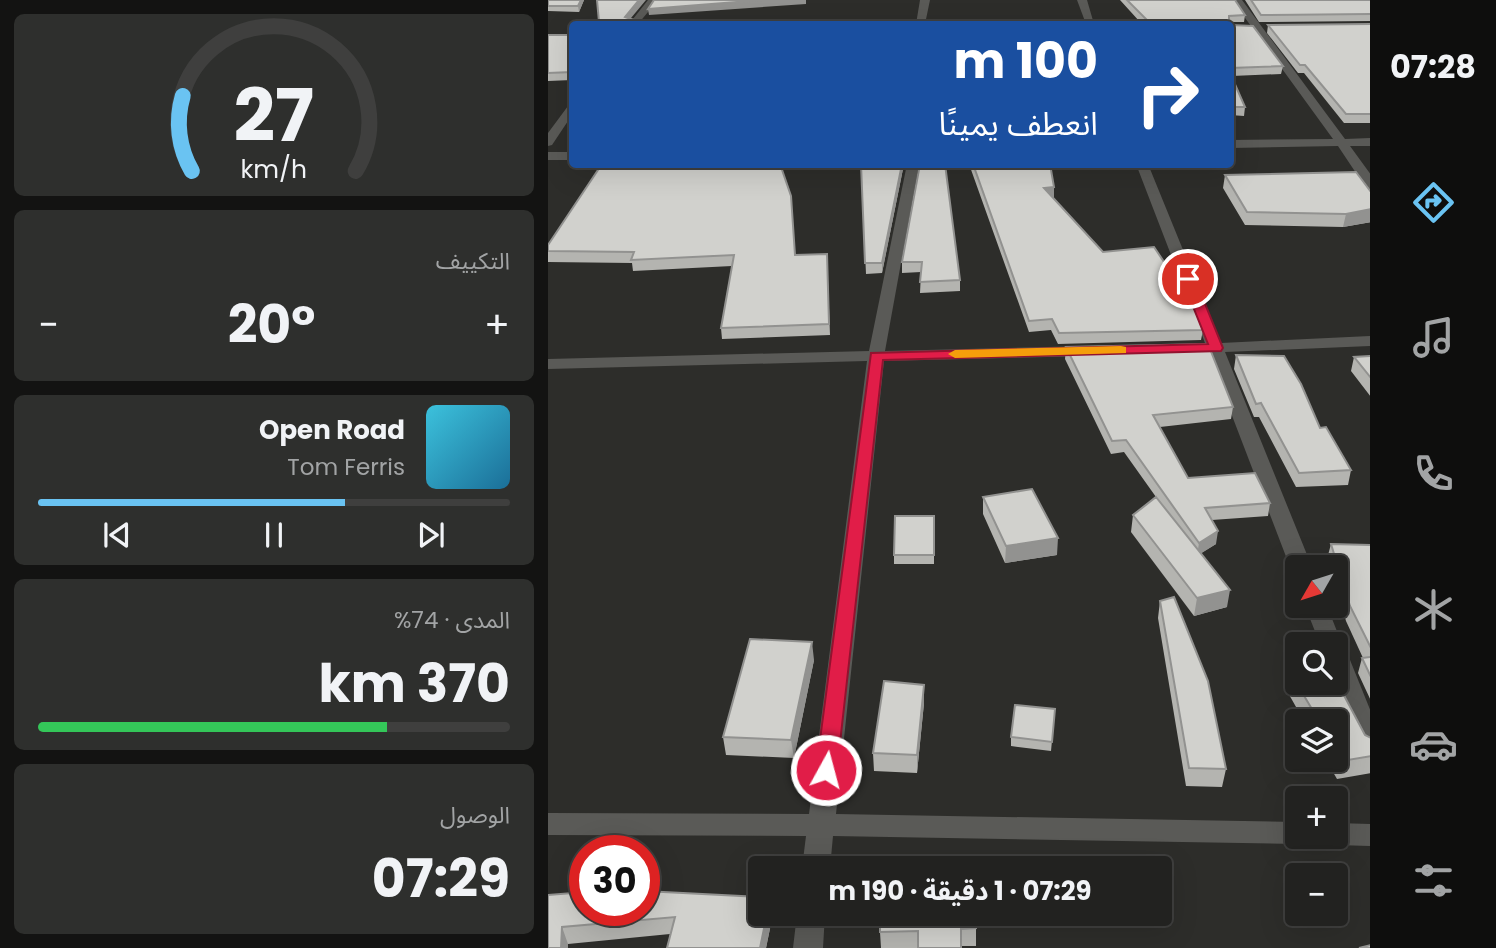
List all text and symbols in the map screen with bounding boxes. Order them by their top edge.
text: 100 m [953,27,1098,95]
text: 07:28 [1390,44,1476,89]
icon: right [1122,49,1213,140]
text: 27 [234,65,314,166]
text: انعطف يمينًا [938,101,1098,146]
text: km/h [241,152,307,187]
icon: directions [1409,178,1458,227]
text: التكييف [436,245,510,277]
pin [1158,249,1218,309]
icon: arrive [1169,260,1207,298]
text: 20° [228,288,315,361]
text: − [38,298,59,351]
text: + [484,298,510,351]
icon: music [1409,313,1458,362]
text: Open Road [259,412,405,448]
icon: phone [1409,449,1458,498]
text: Tom Ferris [287,451,405,483]
icon: previous [98,516,136,554]
icon: pause [255,516,293,554]
icon: next [412,516,450,554]
north arrow [1285,555,1348,618]
map controls [1285,555,1348,926]
icon: climate [1409,585,1458,634]
text: المدى · 74% [394,604,510,636]
button: search [1285,632,1348,695]
text: 370 km [319,647,510,720]
button: layers [1285,709,1348,772]
icon: car [1409,720,1458,769]
position arrow [789,733,863,807]
button: + [1285,786,1348,849]
text: الوصول [440,799,510,831]
speed limit sign: 30 [569,835,660,926]
text: 07:29 [372,842,510,915]
icon: filters [1409,856,1458,905]
button: − [1285,863,1348,926]
text: 07:29 · 1 دقيقة · 190 m [828,873,1092,909]

